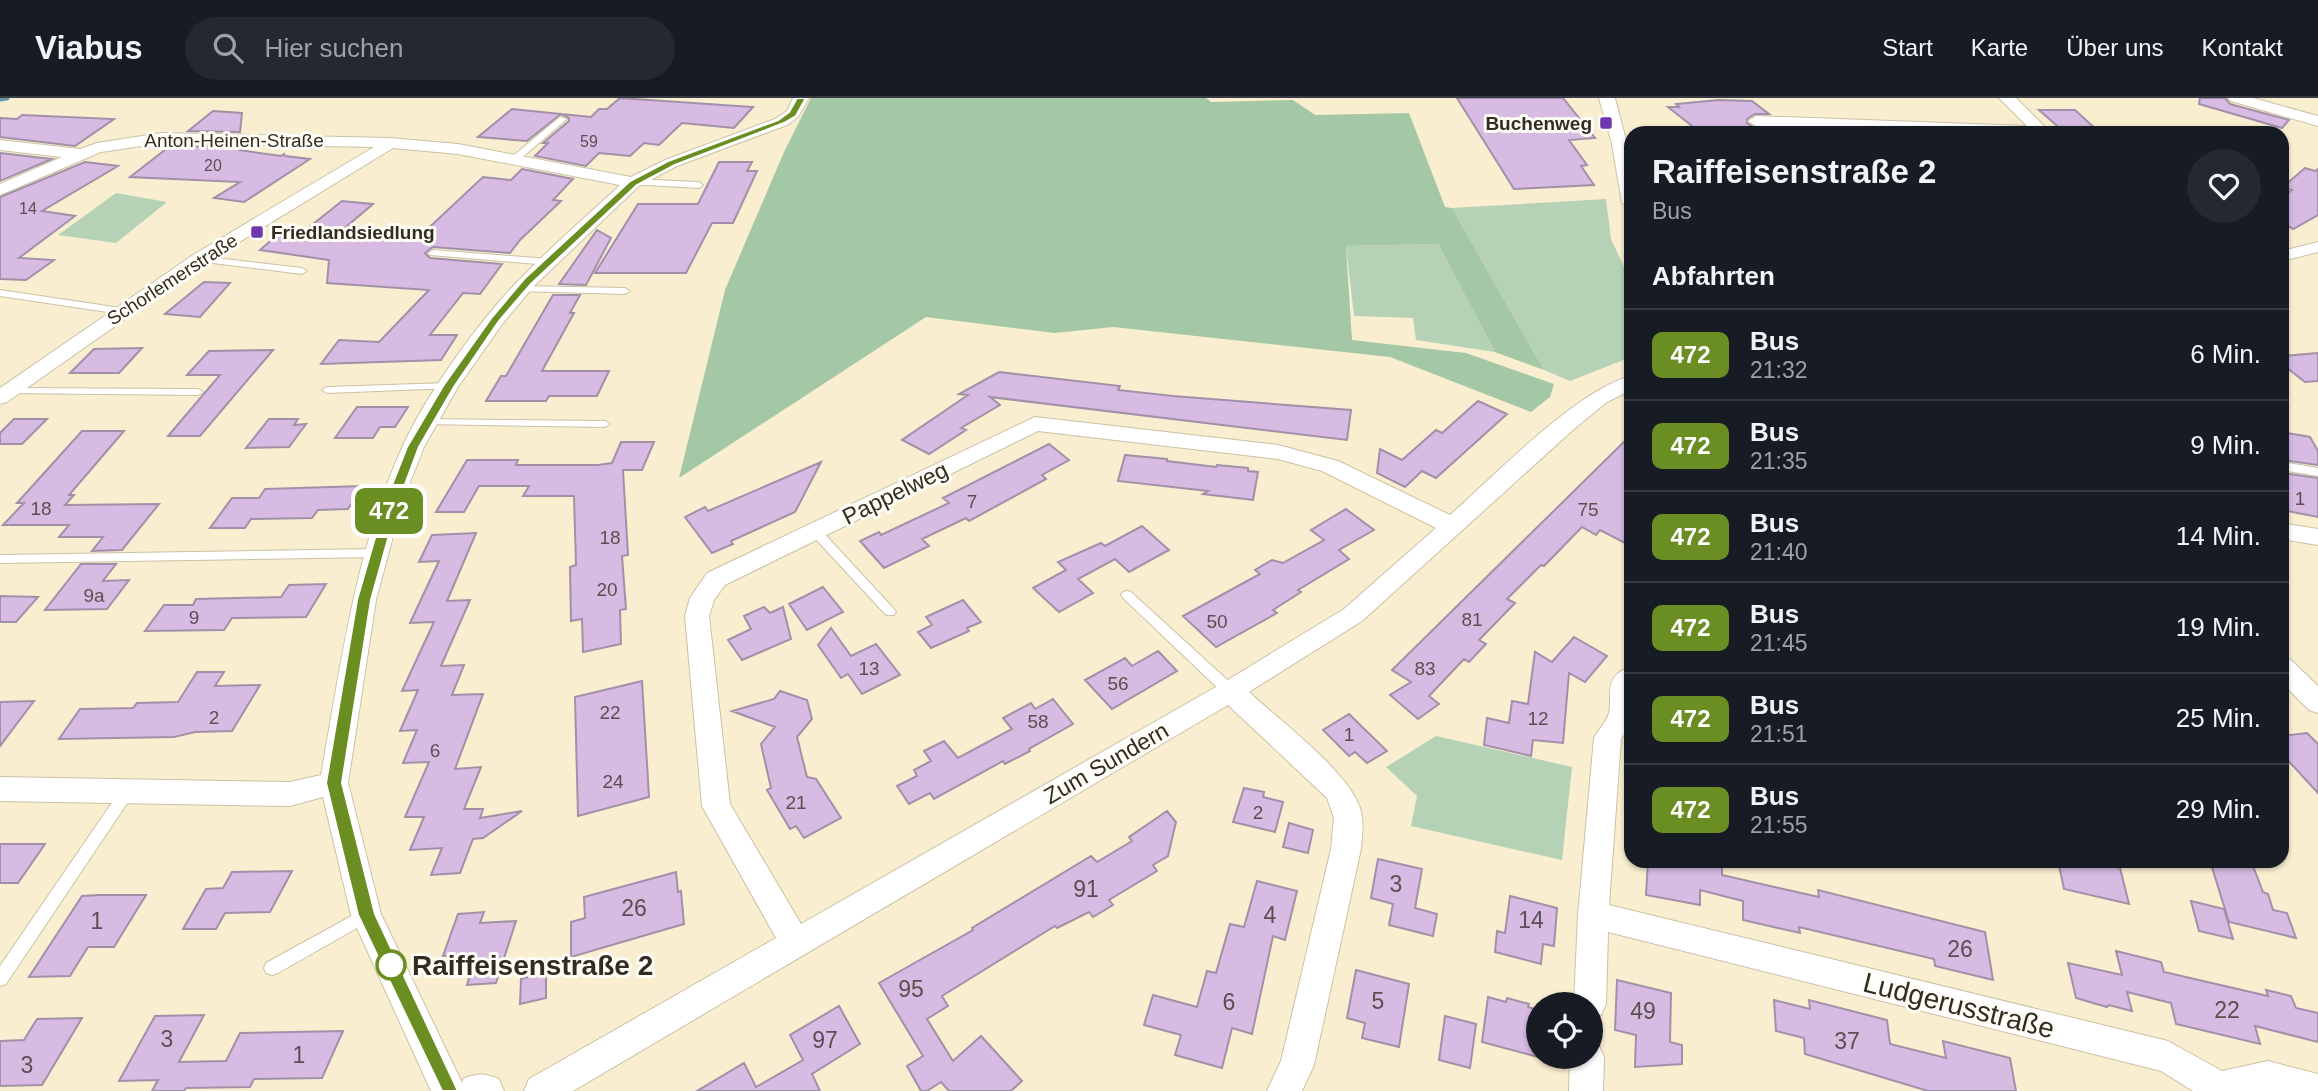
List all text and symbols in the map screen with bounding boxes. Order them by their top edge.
search box [185,17,675,80]
text: Viabus [35,29,143,66]
icon: search [209,29,247,67]
text: Hier suchen [265,33,403,63]
text: Start [1882,34,1933,61]
text: Karte [1971,34,2028,61]
text: Über uns [2066,34,2164,61]
text: Kontakt [2202,34,2283,61]
place label: Buchenweg [1485,113,1592,134]
marker: Buchenweg [1598,115,1614,131]
street label: Anton-Heinen-Straße [144,130,324,151]
house number: 59 [580,133,598,150]
button: heart [2187,149,2261,223]
text: Raiffeisenstraße 2 [1652,153,1936,190]
house number: 20 [204,157,222,174]
text: Bus [1652,198,1692,224]
house number: 14 [19,200,37,217]
place label: Friedlandsiedlung [271,222,435,243]
marker: Friedlandsiedlung [249,224,265,240]
street label: Schorlemerstraße [103,229,241,329]
text: Abfahrten [1652,261,1775,291]
text: Bus [1750,326,1799,356]
text: 6 Min. [2190,339,2261,369]
text: 472 [1670,341,1711,368]
text: 21:32 [1750,357,1808,383]
text: Bus [1750,417,1799,447]
text: 9 Min. [2190,430,2261,460]
text: 472 [1670,432,1711,459]
text: 21:35 [1750,448,1808,474]
street label: Pappelweg [838,456,952,530]
line badge: 472 [349,488,429,534]
house number: 1 [2295,488,2305,509]
house number: 7 [967,491,977,512]
text: 472 [369,497,409,524]
house number: 18 [30,498,52,519]
house number: 75 [1577,499,1599,520]
text: Bus [1750,508,1799,538]
text: 14 Min. [2176,521,2261,551]
text: 472 [1670,523,1711,550]
house number: 18 [599,527,621,548]
text: 21:40 [1750,539,1808,565]
house number: 20 [596,579,618,600]
house number: 9a [83,585,105,606]
text: Bus [1750,599,1799,629]
house number: 9 [189,607,199,628]
house number: 81 [1461,609,1483,630]
house number: 50 [1206,611,1228,632]
text: 19 Min. [2176,612,2261,642]
text: 472 [1670,614,1711,641]
text: 21:45 [1750,630,1808,656]
house number: 13 [858,658,880,679]
house number: 83 [1414,658,1436,679]
house number: 56 [1107,673,1129,694]
text: Bus [1750,690,1799,720]
house number: 22 [599,702,621,723]
text: 25 Min. [2176,703,2261,733]
text: 472 [1670,705,1711,732]
house number: 2 [209,707,219,728]
house number: 12 [1527,708,1549,729]
house number: 58 [1027,711,1049,732]
street label: Zum Sundern [1039,717,1173,809]
text: 21:51 [1750,721,1808,747]
house number: 1 [1344,724,1354,745]
house number: 6 [430,740,440,761]
house number: 24 [602,771,624,792]
text: Bus [1750,781,1799,811]
house number: 21 [785,792,807,813]
text: 29 Min. [2176,794,2261,824]
text: 472 [1670,796,1711,823]
house number: 2 [1253,802,1263,823]
text: 21:55 [1750,812,1808,838]
house number: 3 [1390,871,1402,897]
house number: 91 [1073,876,1099,902]
house number: 26 [621,895,647,921]
house number: 4 [1264,902,1277,928]
house number: 14 [1518,907,1544,933]
house number: 1 [91,908,103,934]
house number: 26 [1947,936,1973,962]
marker: Raiffeisenstraße 2 [376,950,406,980]
place label: Raiffeisenstraße 2 [412,950,653,981]
street label: Ludgerusstraße [1860,967,2058,1044]
house number: 95 [898,976,924,1002]
house number: 5 [1372,988,1384,1014]
house number: 6 [1223,989,1235,1015]
map controls [1526,992,1603,1069]
button: locate [1526,992,1603,1069]
house number: 22 [2214,997,2240,1023]
house number: 49 [1630,998,1656,1024]
house number: 3 [161,1026,173,1052]
house number: 97 [812,1027,838,1053]
house number: 37 [1834,1028,1860,1054]
house number: 1 [293,1042,305,1068]
house number: 3 [21,1052,33,1078]

